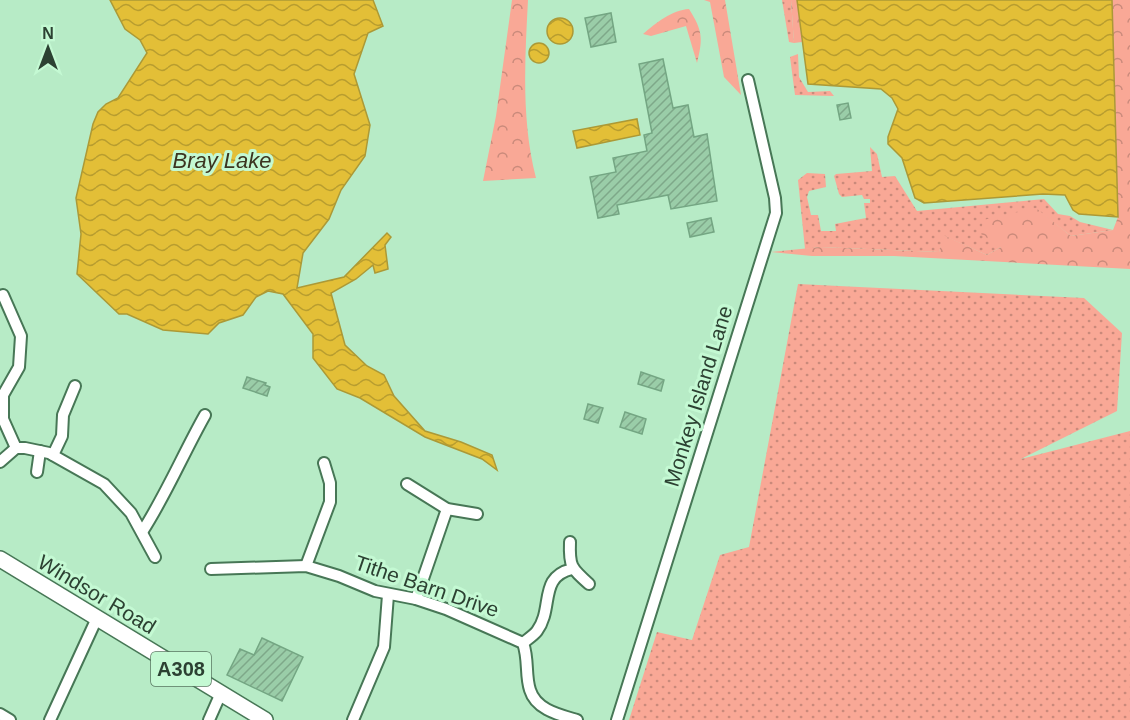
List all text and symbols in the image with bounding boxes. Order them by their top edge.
north arrow [18,18,78,78]
text: N [42,25,54,42]
water label: Bray Lake [172,148,272,173]
street label: Monkey Island Lane [660,303,736,489]
street label: Windsor Road [34,550,160,638]
street label: Tithe Barn Drive [352,551,502,621]
road number: A308 [151,652,211,686]

